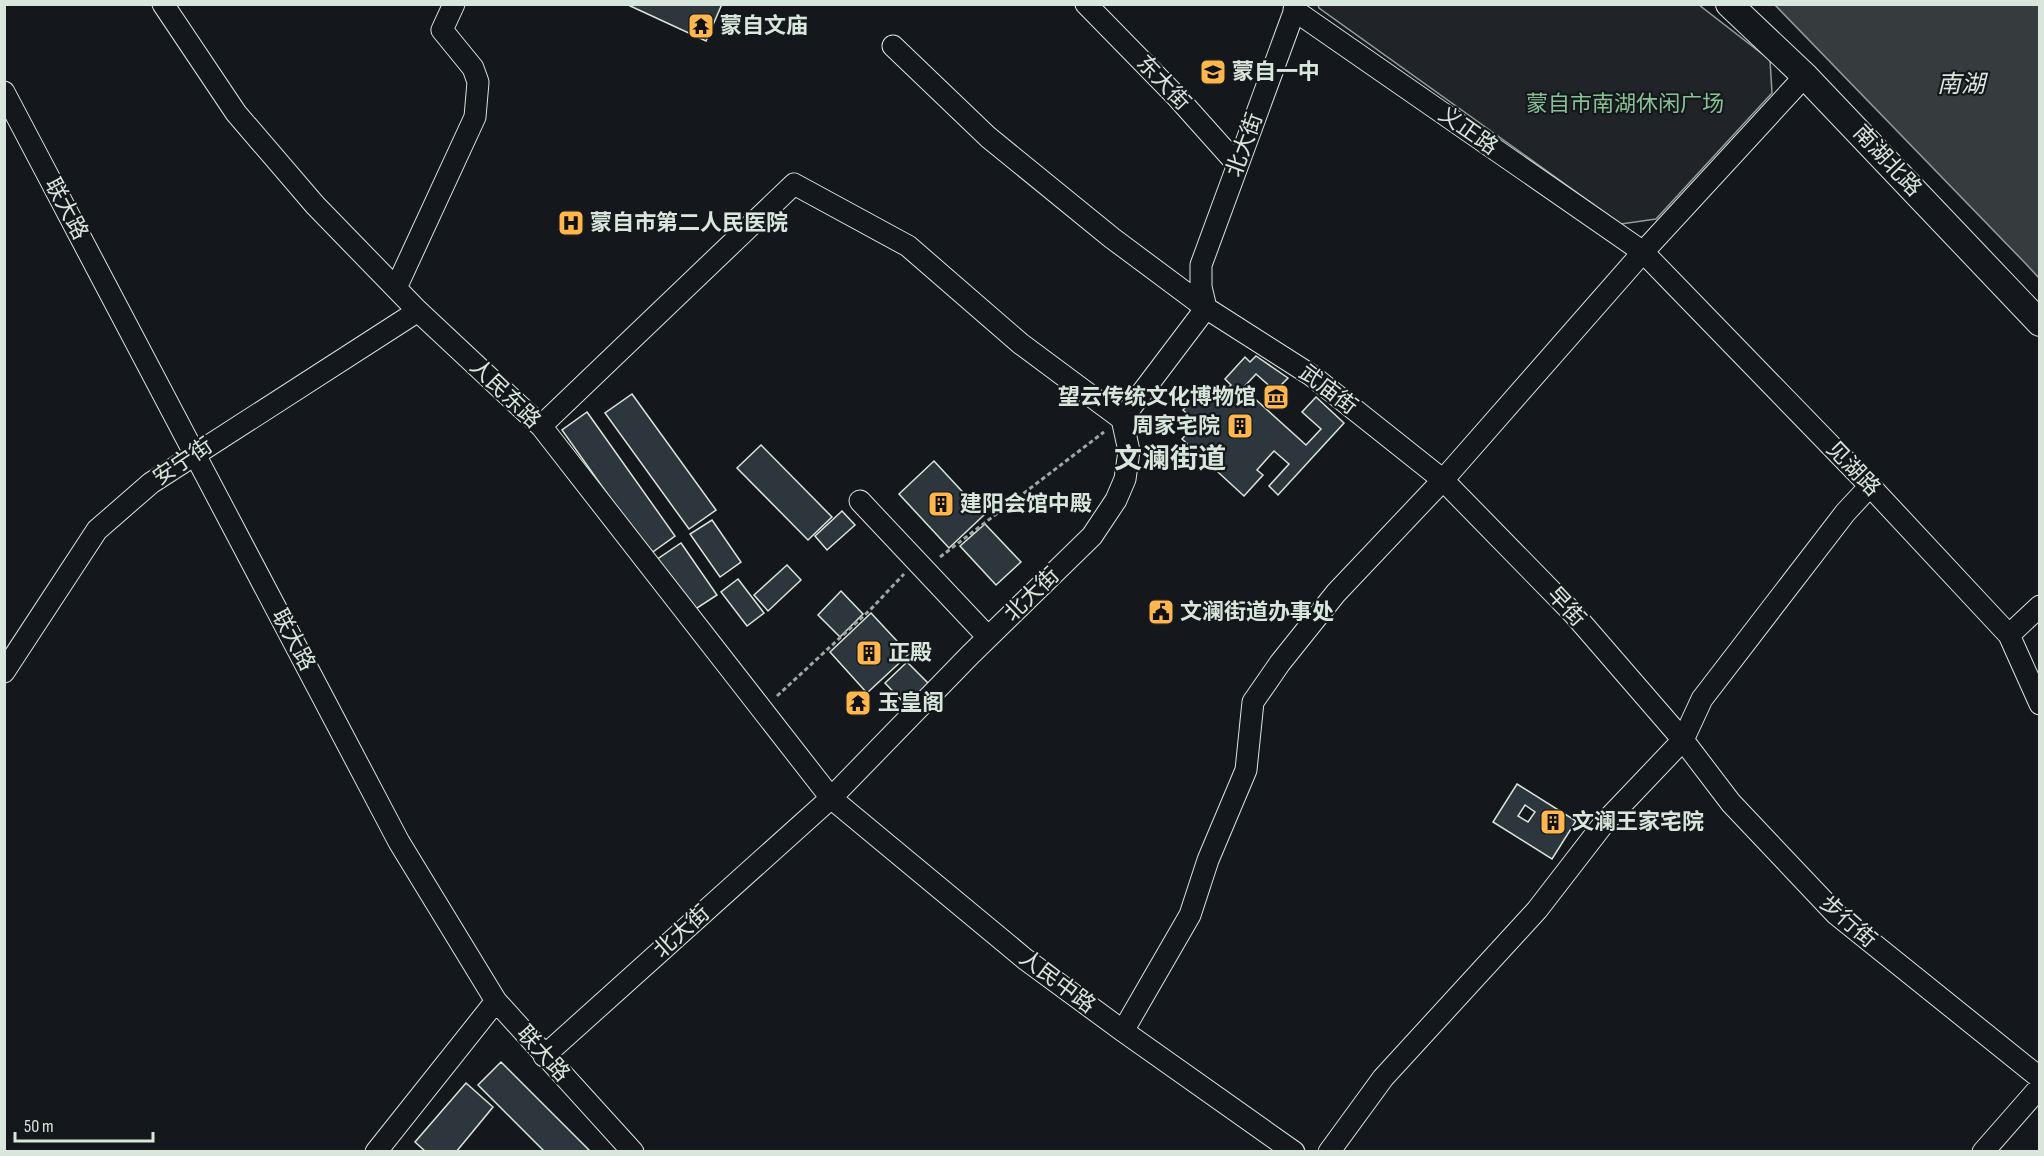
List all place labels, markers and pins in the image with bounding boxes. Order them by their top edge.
temple icon: 蒙自文庙 [686,11,716,41]
place label: 蒙自文庙 [720,13,808,40]
school or university icon: 蒙自一中 [1198,57,1228,87]
place label: 蒙自一中 [1232,59,1320,86]
hospital icon: 蒙自市第二人民医院 [556,208,586,238]
place label: 蒙自市第二人民医院 [590,210,788,237]
museum icon: 望云传统文化博物馆 [1261,382,1291,412]
place label: 望云传统文化博物馆 [1058,384,1256,411]
building icon: 周家宅院 [1225,411,1255,441]
place label: 周家宅院 [1132,413,1220,440]
building icon: 建阳会馆中殿 [926,489,956,519]
place label: 建阳会馆中殿 [960,491,1092,518]
public building icon: 文澜街道办事处 [1146,597,1176,627]
place label: 文澜街道办事处 [1180,599,1334,626]
building icon: 正殿 [854,638,884,668]
place label: 正殿 [888,640,932,667]
temple icon: 玉皇阁 [843,688,873,718]
place label: 玉皇阁 [878,690,944,717]
building icon: 文澜王家宅院 [1538,807,1568,837]
place label: 文澜王家宅院 [1572,809,1704,836]

